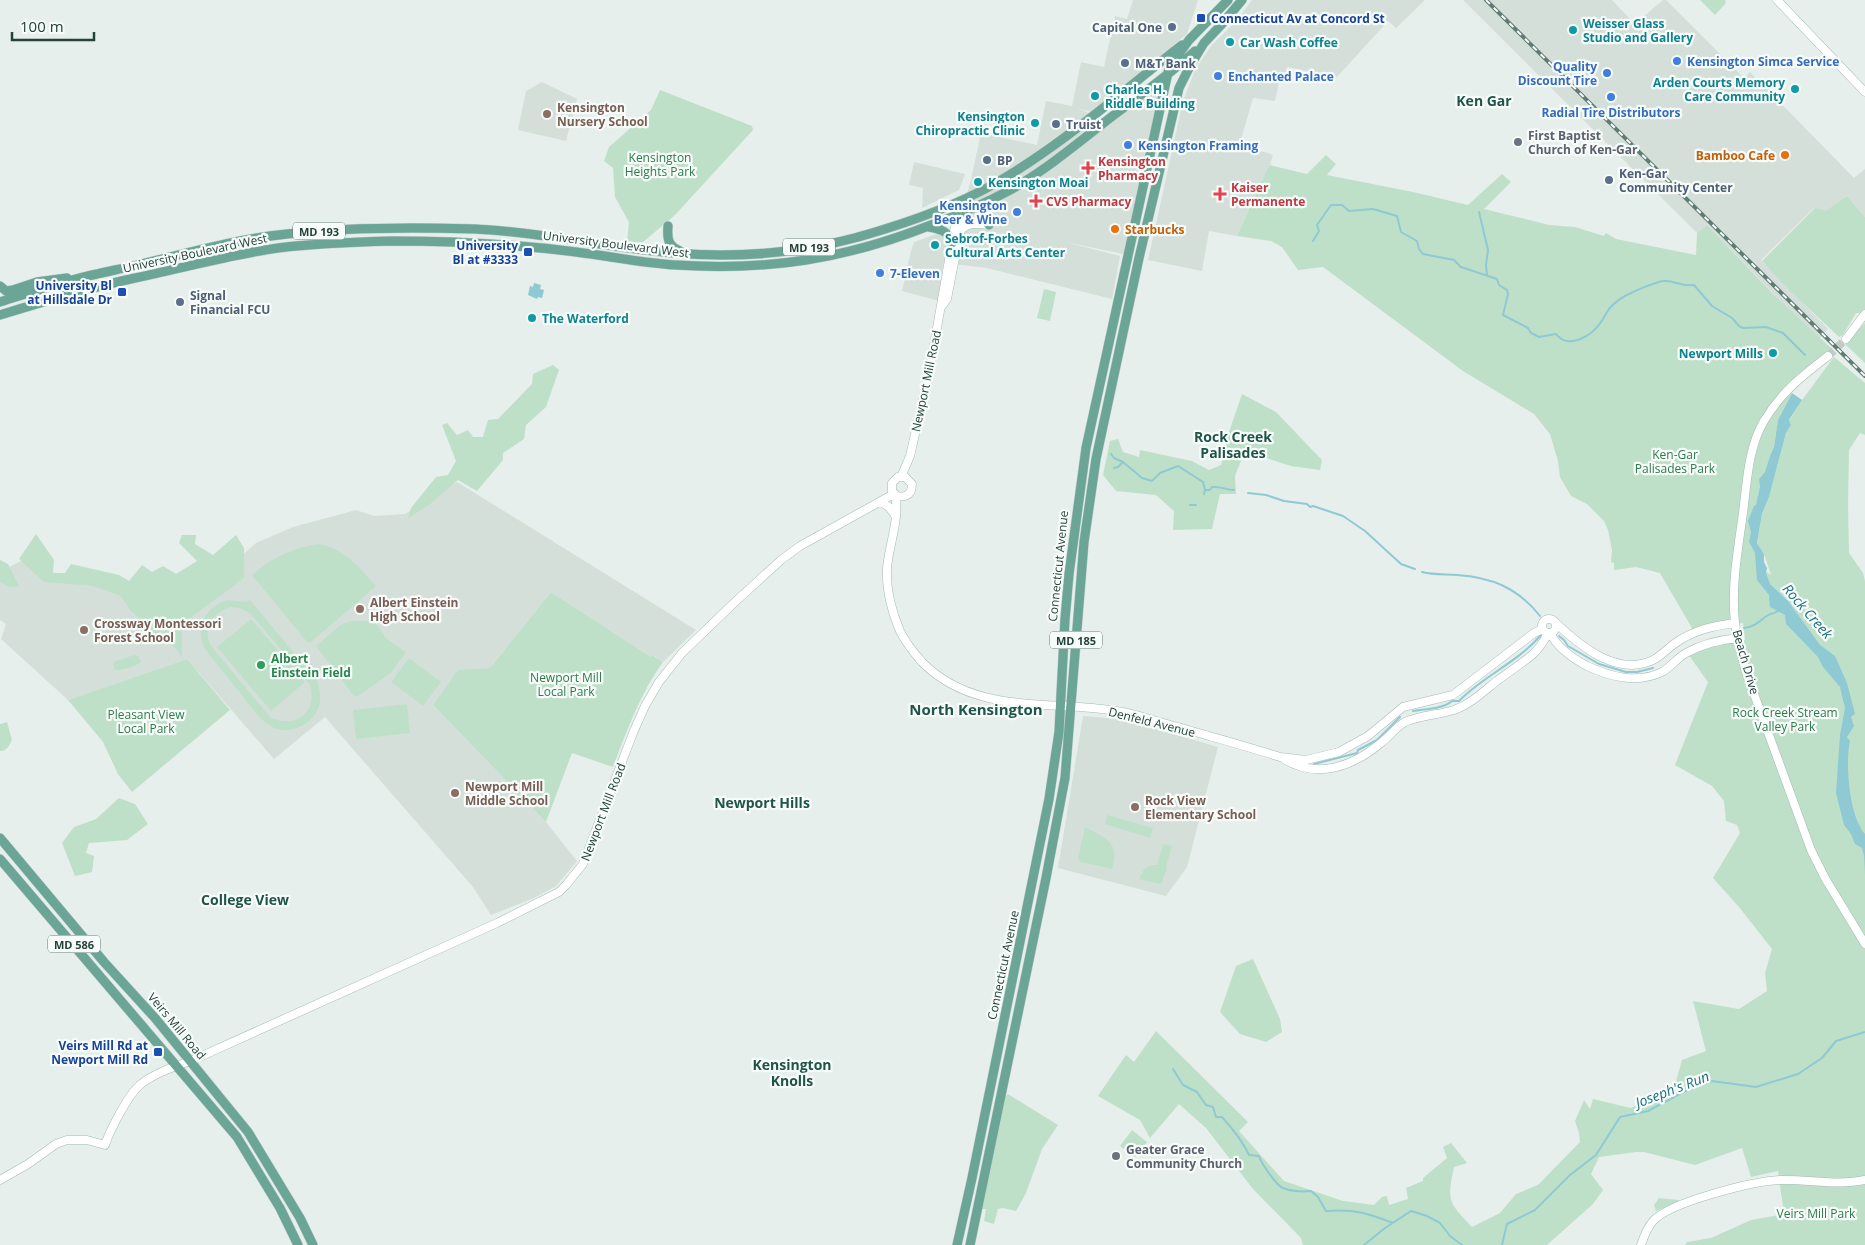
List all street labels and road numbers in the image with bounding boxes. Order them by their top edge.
road number: MD 193 [293,222,345,240]
street label: University Boulevard West [542,227,690,261]
street label: University Boulevard West [121,229,269,277]
road number: MD 193 [783,238,835,256]
street label: Newport Mill Road [907,329,945,433]
street label: Connecticut Avenue [1044,509,1072,622]
street label: Beach Drive [1729,628,1763,697]
road number: MD 185 [1050,632,1102,648]
street label: Denfeld Avenue [1107,703,1197,741]
street label: Newport Mill Road [577,761,629,863]
street label: Connecticut Avenue [983,908,1023,1021]
road number: MD 586 [48,936,100,952]
street label: Veirs Mill Road [144,989,210,1063]

